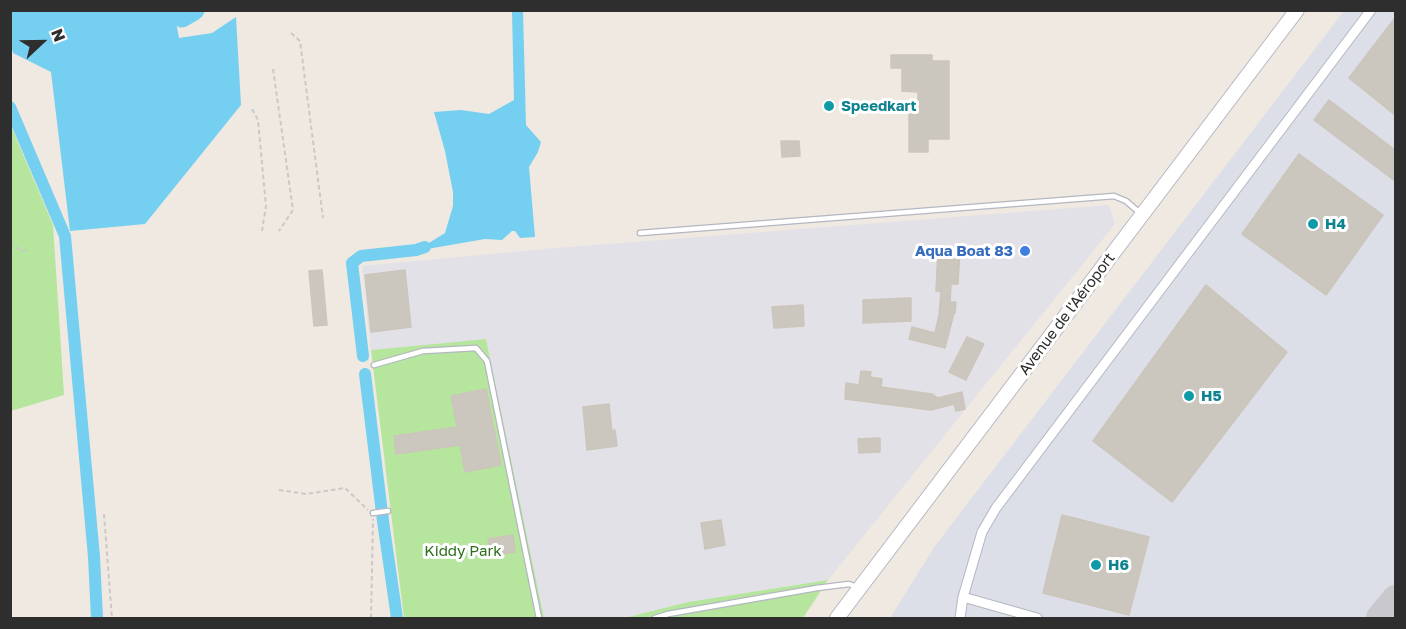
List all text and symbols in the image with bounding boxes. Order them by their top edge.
north arrow [12,12,72,72]
text: N [47,26,70,45]
place label: Speedkart [841,97,917,115]
marker: Speedkart [822,99,836,113]
place label: H4 [1325,215,1346,233]
marker: H4 [1306,217,1320,231]
place label: Aqua Boat 83 [915,242,1013,260]
marker: Aqua Boat 83 [1018,244,1032,258]
street label: Avenue de l'Aéroport [1015,249,1119,379]
place label: H5 [1201,387,1222,405]
marker: H5 [1182,389,1196,403]
park label: Kiddy Park [424,542,502,560]
place label: H6 [1108,556,1129,574]
marker: H6 [1089,558,1103,572]

